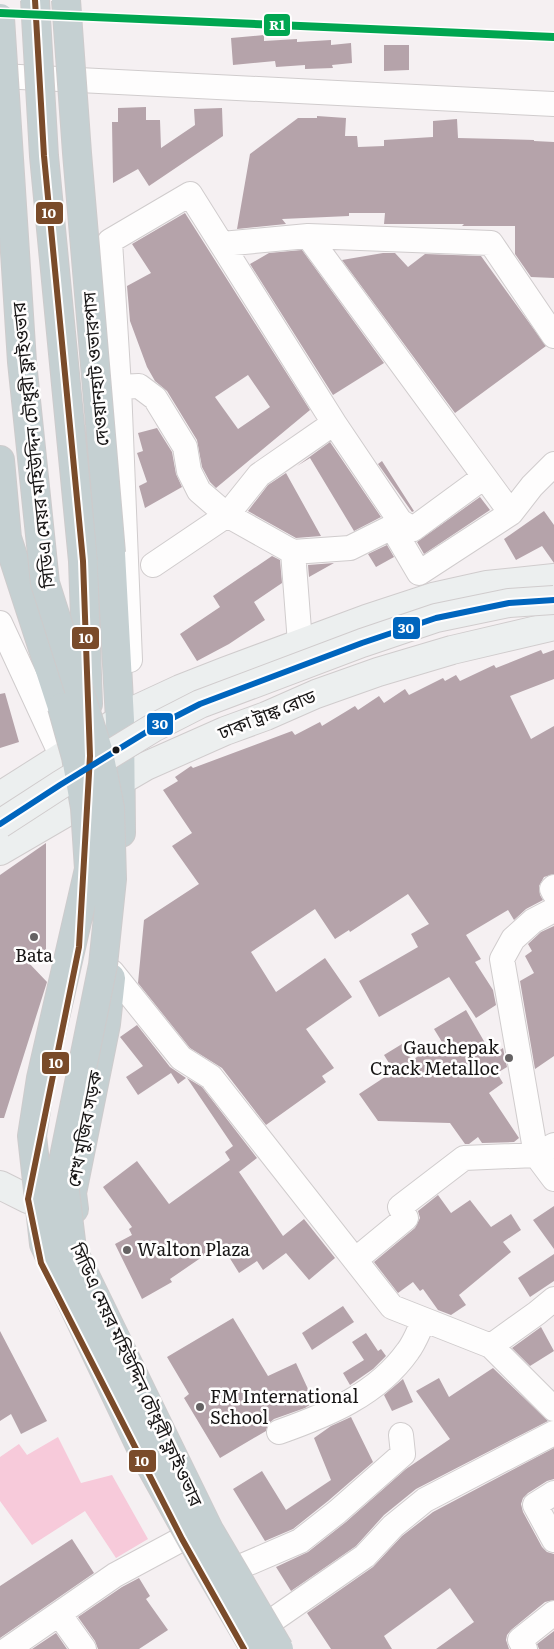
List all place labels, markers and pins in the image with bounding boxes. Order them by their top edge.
unlabelled marker [111,745,121,755]
marker: Bata [28,931,40,943]
place label: Bata [15,941,53,968]
place label: Gauchepak Crack Metalloc [370,1033,500,1081]
marker: Gauchepak Crack Metalloc [503,1052,515,1064]
place label: Walton Plaza [137,1235,250,1262]
marker: Walton Plaza [121,1244,133,1256]
place label: FM International School [210,1382,359,1430]
marker: FM International School [194,1401,206,1413]

